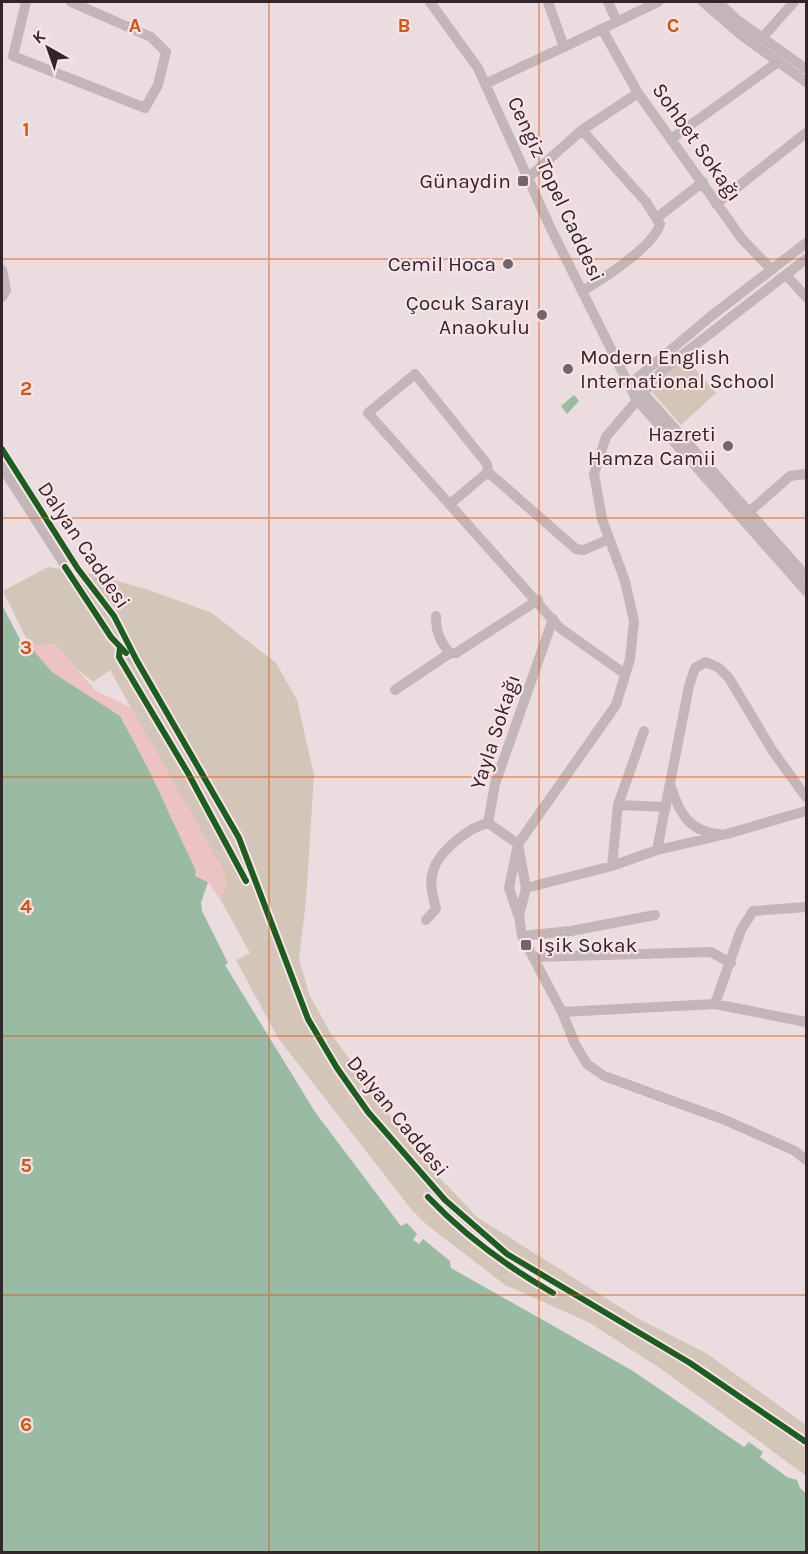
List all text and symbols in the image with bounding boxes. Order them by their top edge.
text: A [129,14,142,37]
text: B [398,14,410,37]
text: C [667,14,679,37]
north arrow [18,18,78,78]
text: K [29,26,49,48]
street label: Sohbet Sokağı [647,78,747,206]
street label: Cengiz Topel Caddesi [503,93,609,285]
text: 1 [22,118,30,141]
place label: Günaydin [419,169,511,193]
marker: Günaydin [516,174,530,188]
place label: Cemil Hoca [388,252,496,276]
marker: Cemil Hoca [501,257,515,271]
place label: Çocuk Sarayı Anaokulu [406,291,530,339]
marker: Çocuk Sarayı Anaokulu [535,308,549,322]
place label: Modern English International School [580,345,775,393]
marker: Modern English International School [561,362,575,376]
text: 2 [20,377,32,400]
place label: Hazreti Hamza Camii [588,422,716,470]
marker: Hazreti Hamza Camii [721,439,735,453]
street label: Dalyan Caddesi [33,477,135,613]
text: 3 [20,636,32,659]
street label: Yayla Sokağı [465,671,525,793]
text: 4 [20,895,32,918]
place label: Işik Sokak [538,933,638,957]
marker: Işik Sokak [519,938,533,952]
street label: Dalyan Caddesi [342,1051,454,1181]
text: 5 [20,1154,32,1177]
text: 6 [20,1413,32,1436]

